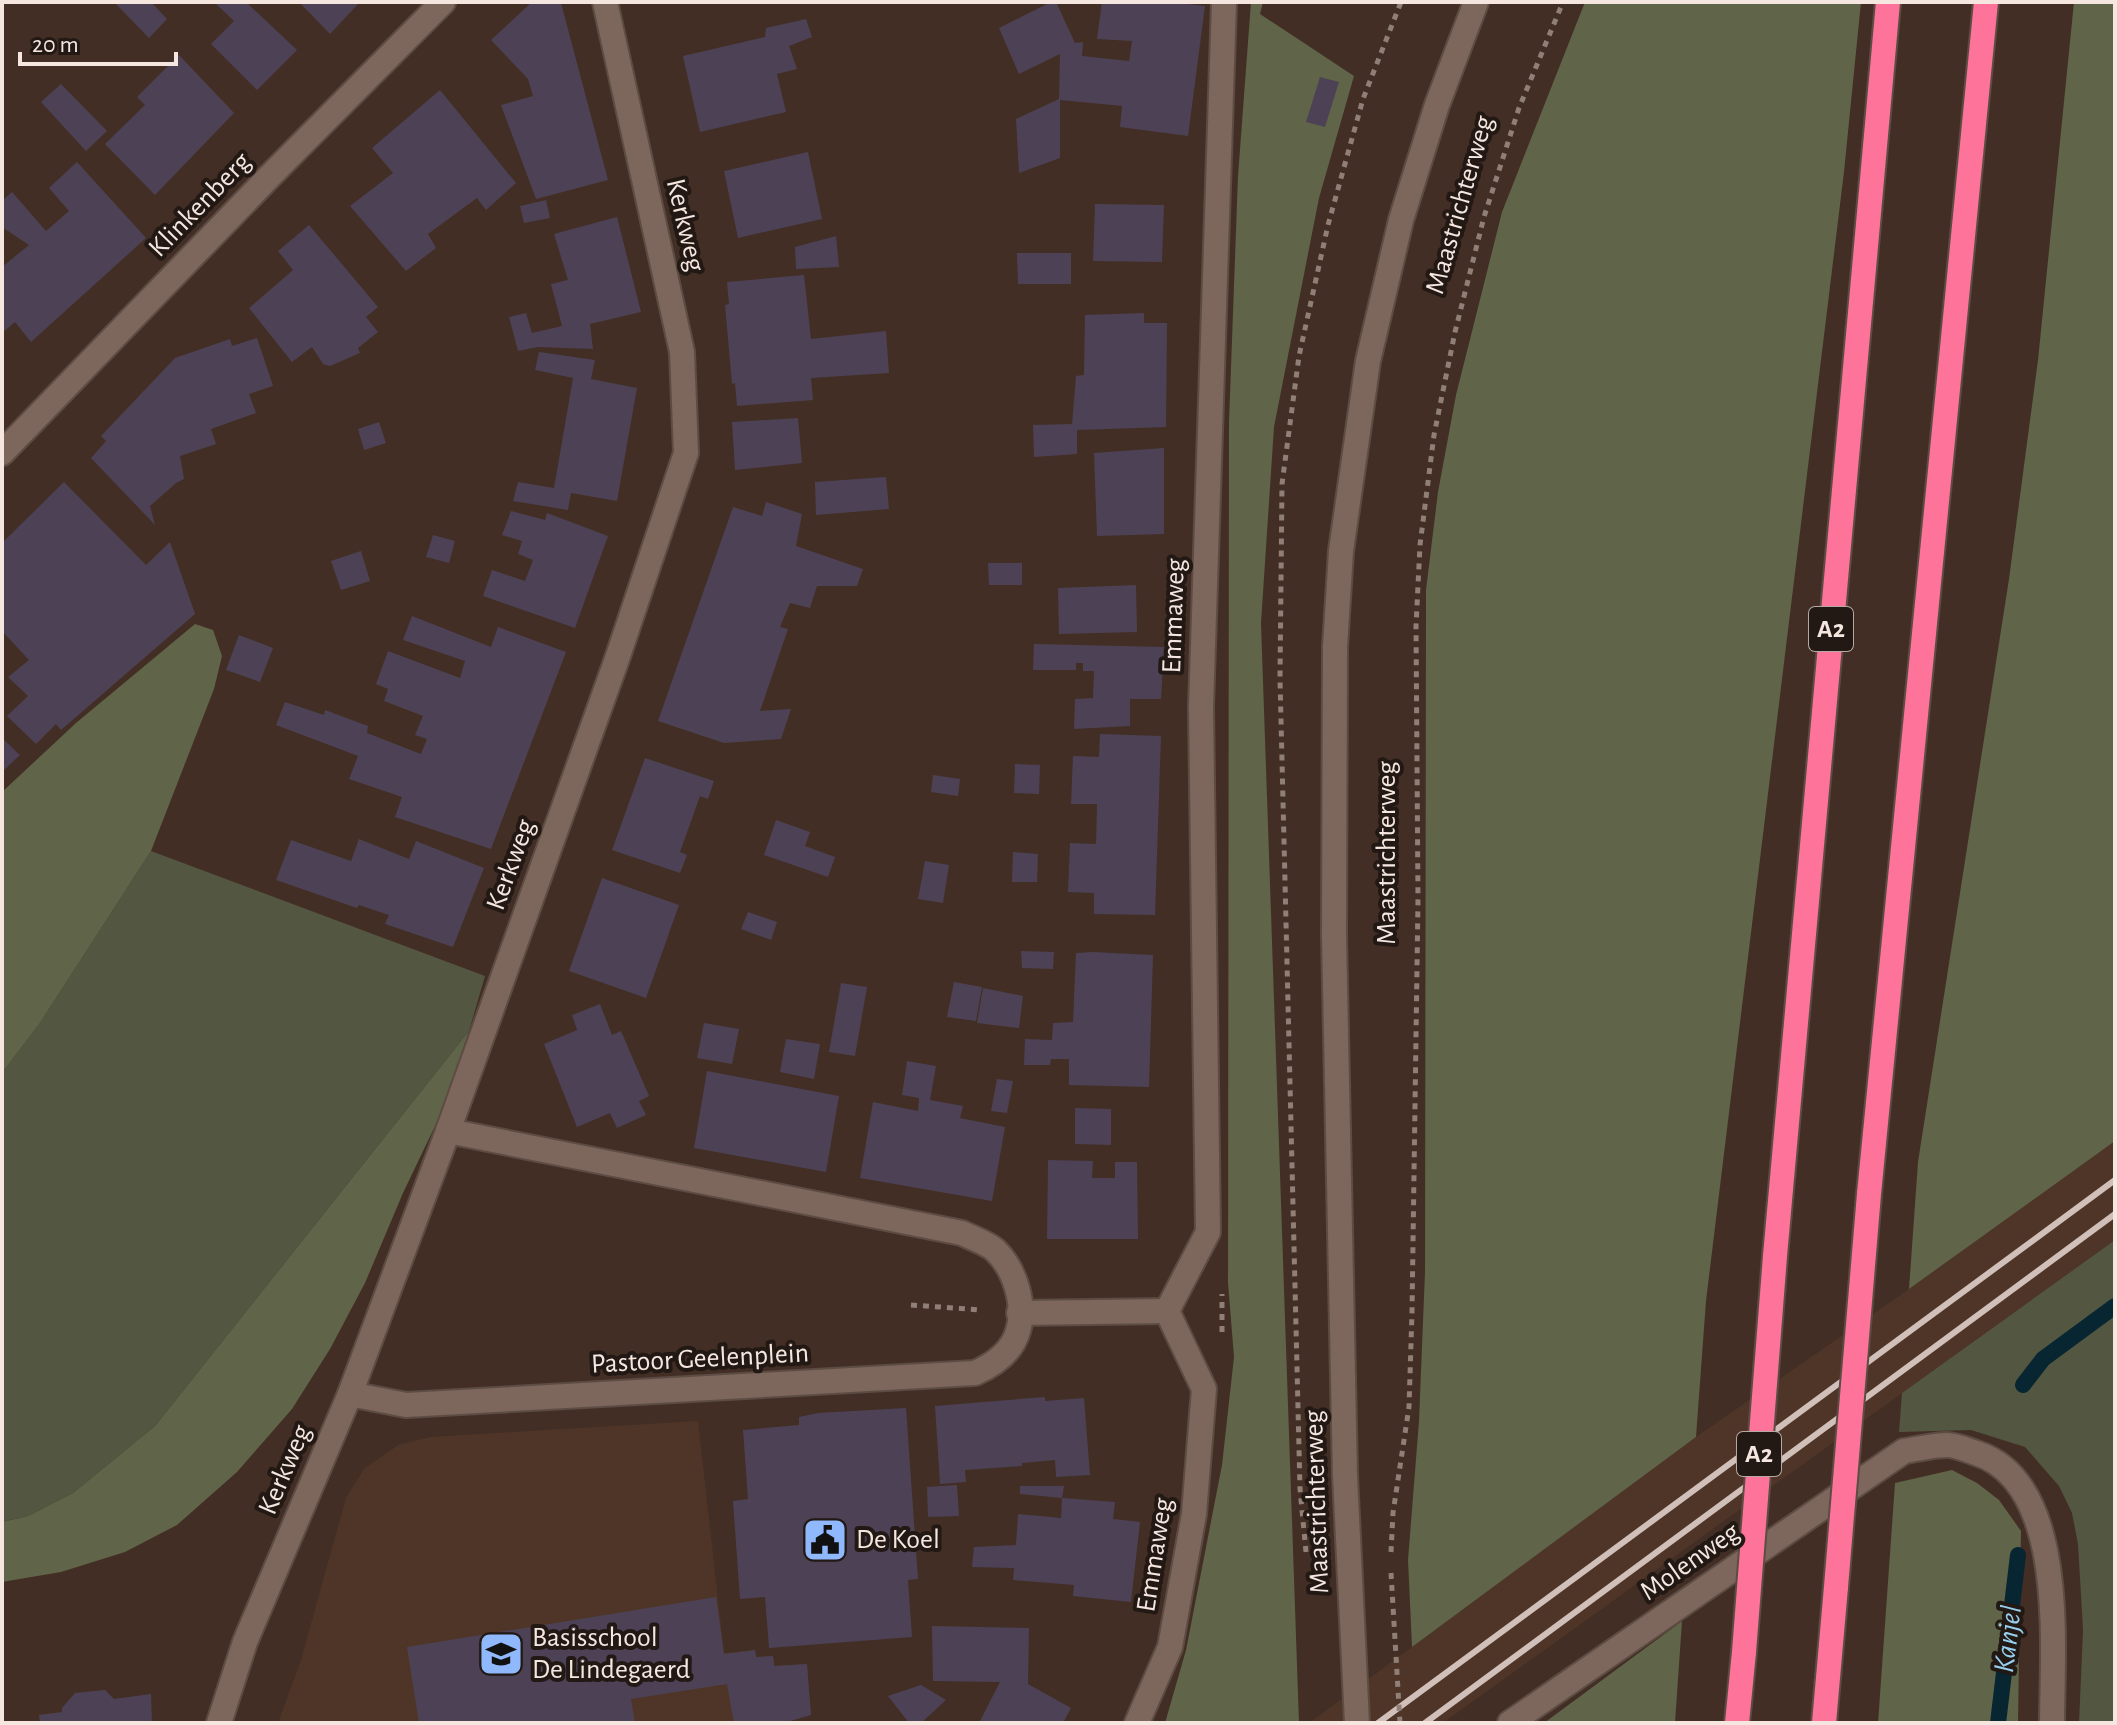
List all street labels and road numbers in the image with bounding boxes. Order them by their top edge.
street label: Maastrichterweg [1421,112,1499,297]
street label: Klinkenberg [144,147,257,263]
street label: Kerkweg [661,176,709,274]
street label: Emmaweg [1158,558,1190,674]
road number: A2 [1809,607,1853,651]
street label: Maastrichterweg [1373,761,1401,945]
street label: Kerkweg [482,816,540,914]
street label: Pastoor Geelenplein [590,1339,810,1379]
street label: Maastrichterweg [1300,1409,1334,1594]
street label: Kerkweg [254,1421,316,1519]
road number: A2 [1737,1432,1781,1476]
street label: Emmaweg [1132,1496,1178,1614]
street label: Molenweg [1635,1518,1745,1606]

